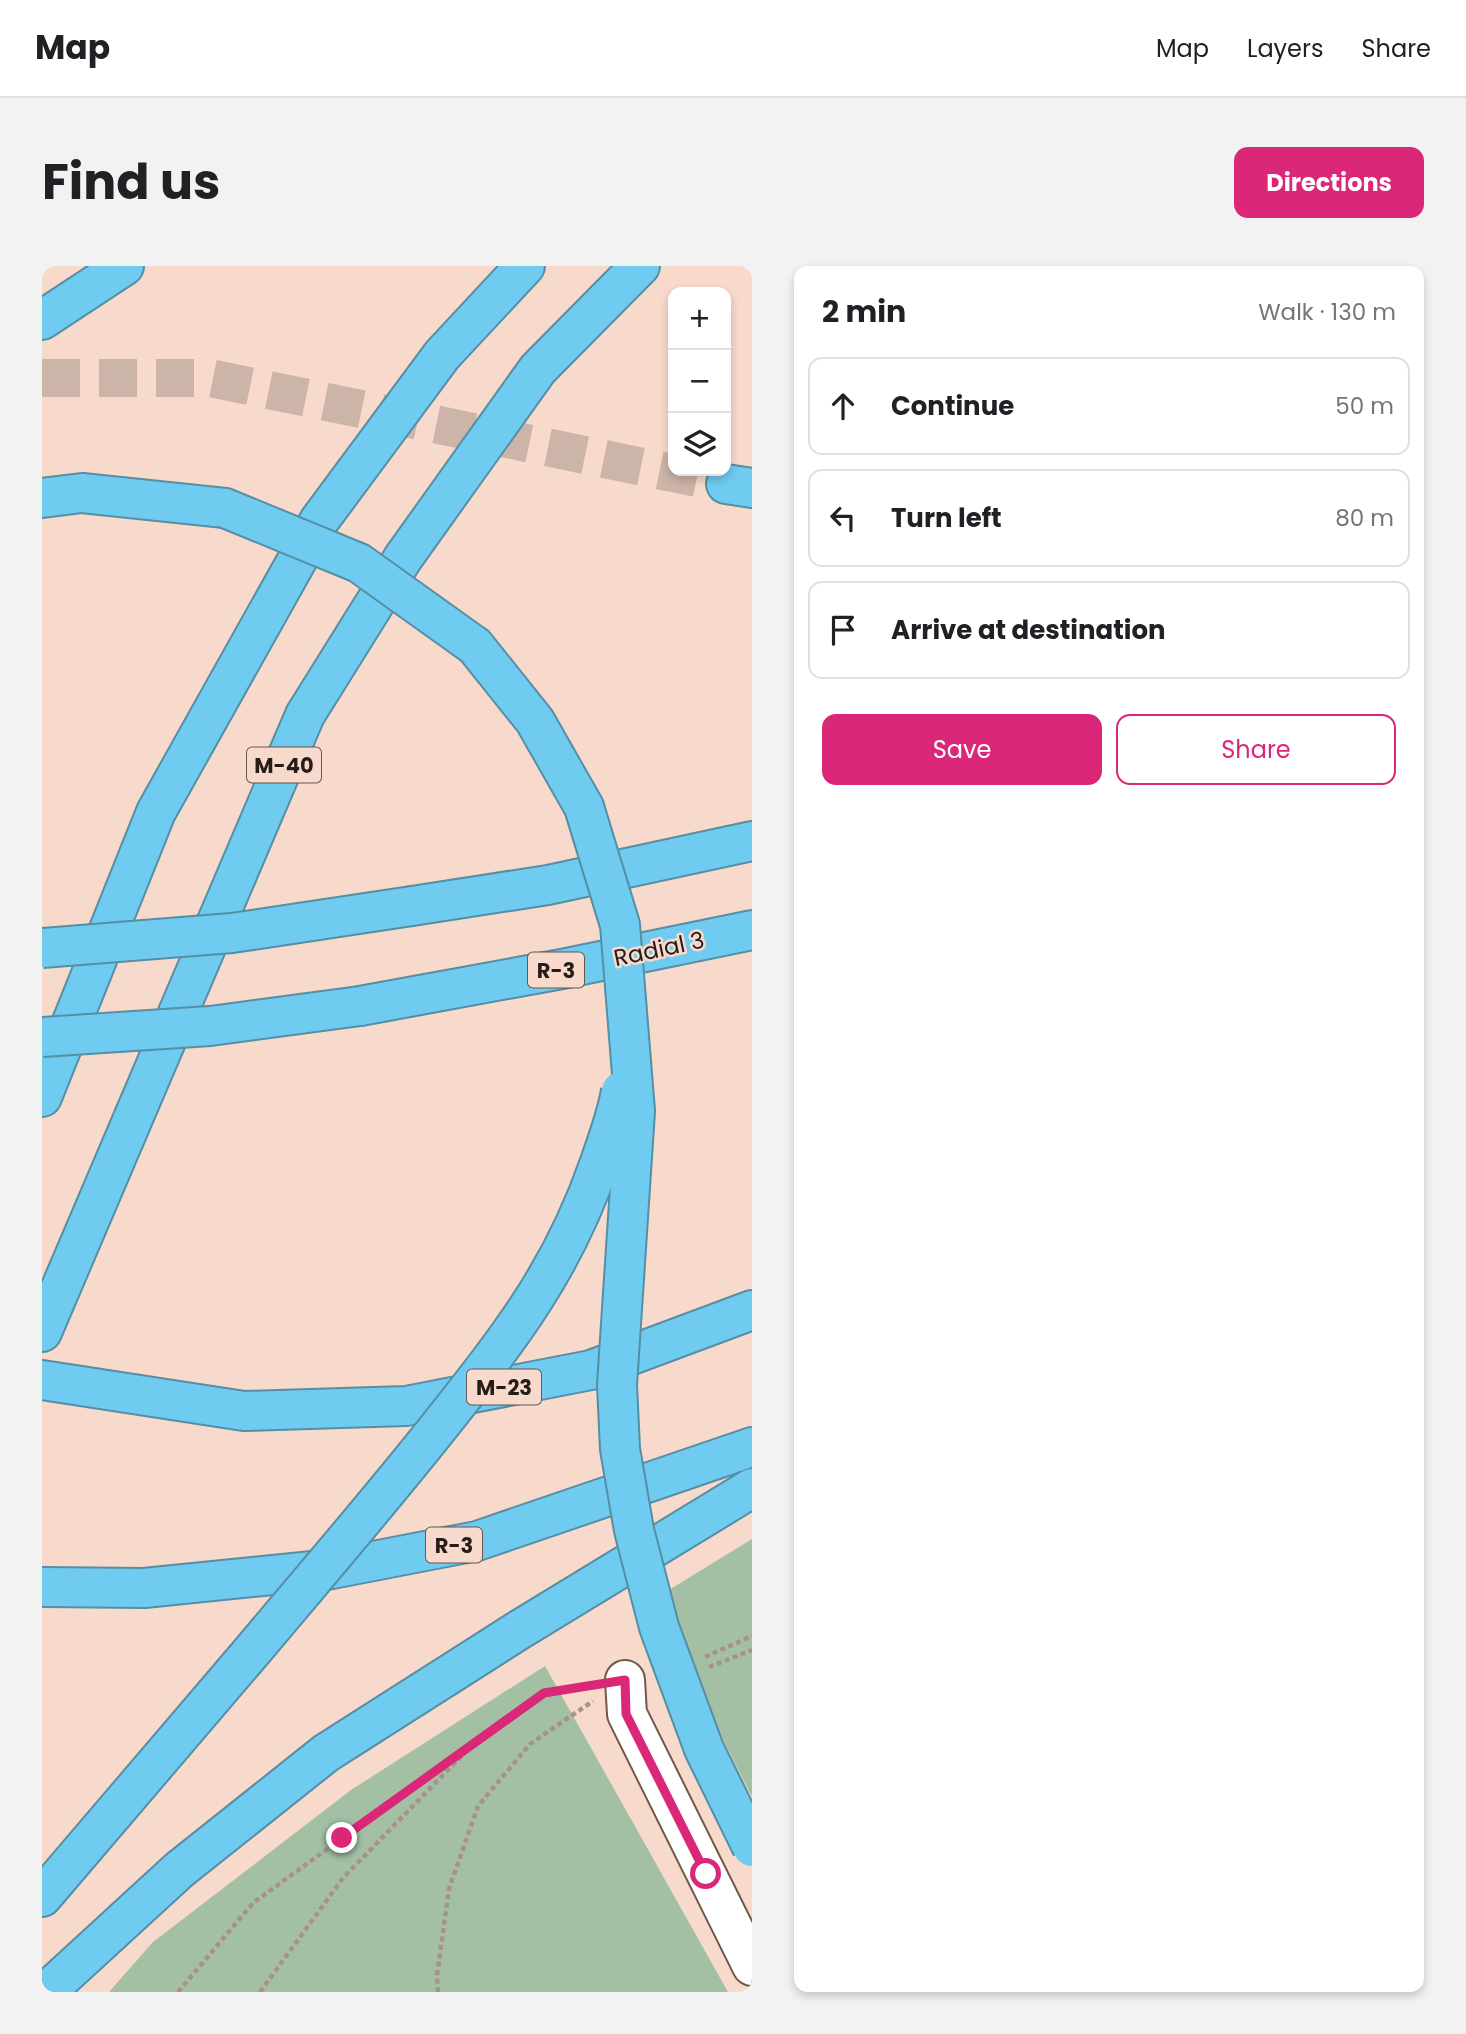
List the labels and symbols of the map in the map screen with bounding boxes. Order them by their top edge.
road number: M-40 [247,748,321,782]
street label: Radial 3 [611,924,707,974]
road number: R-3 [528,952,584,988]
road number: M-23 [467,1370,541,1404]
road number: R-3 [426,1528,482,1562]
route end [326,1822,357,1853]
route start [690,1858,721,1889]

